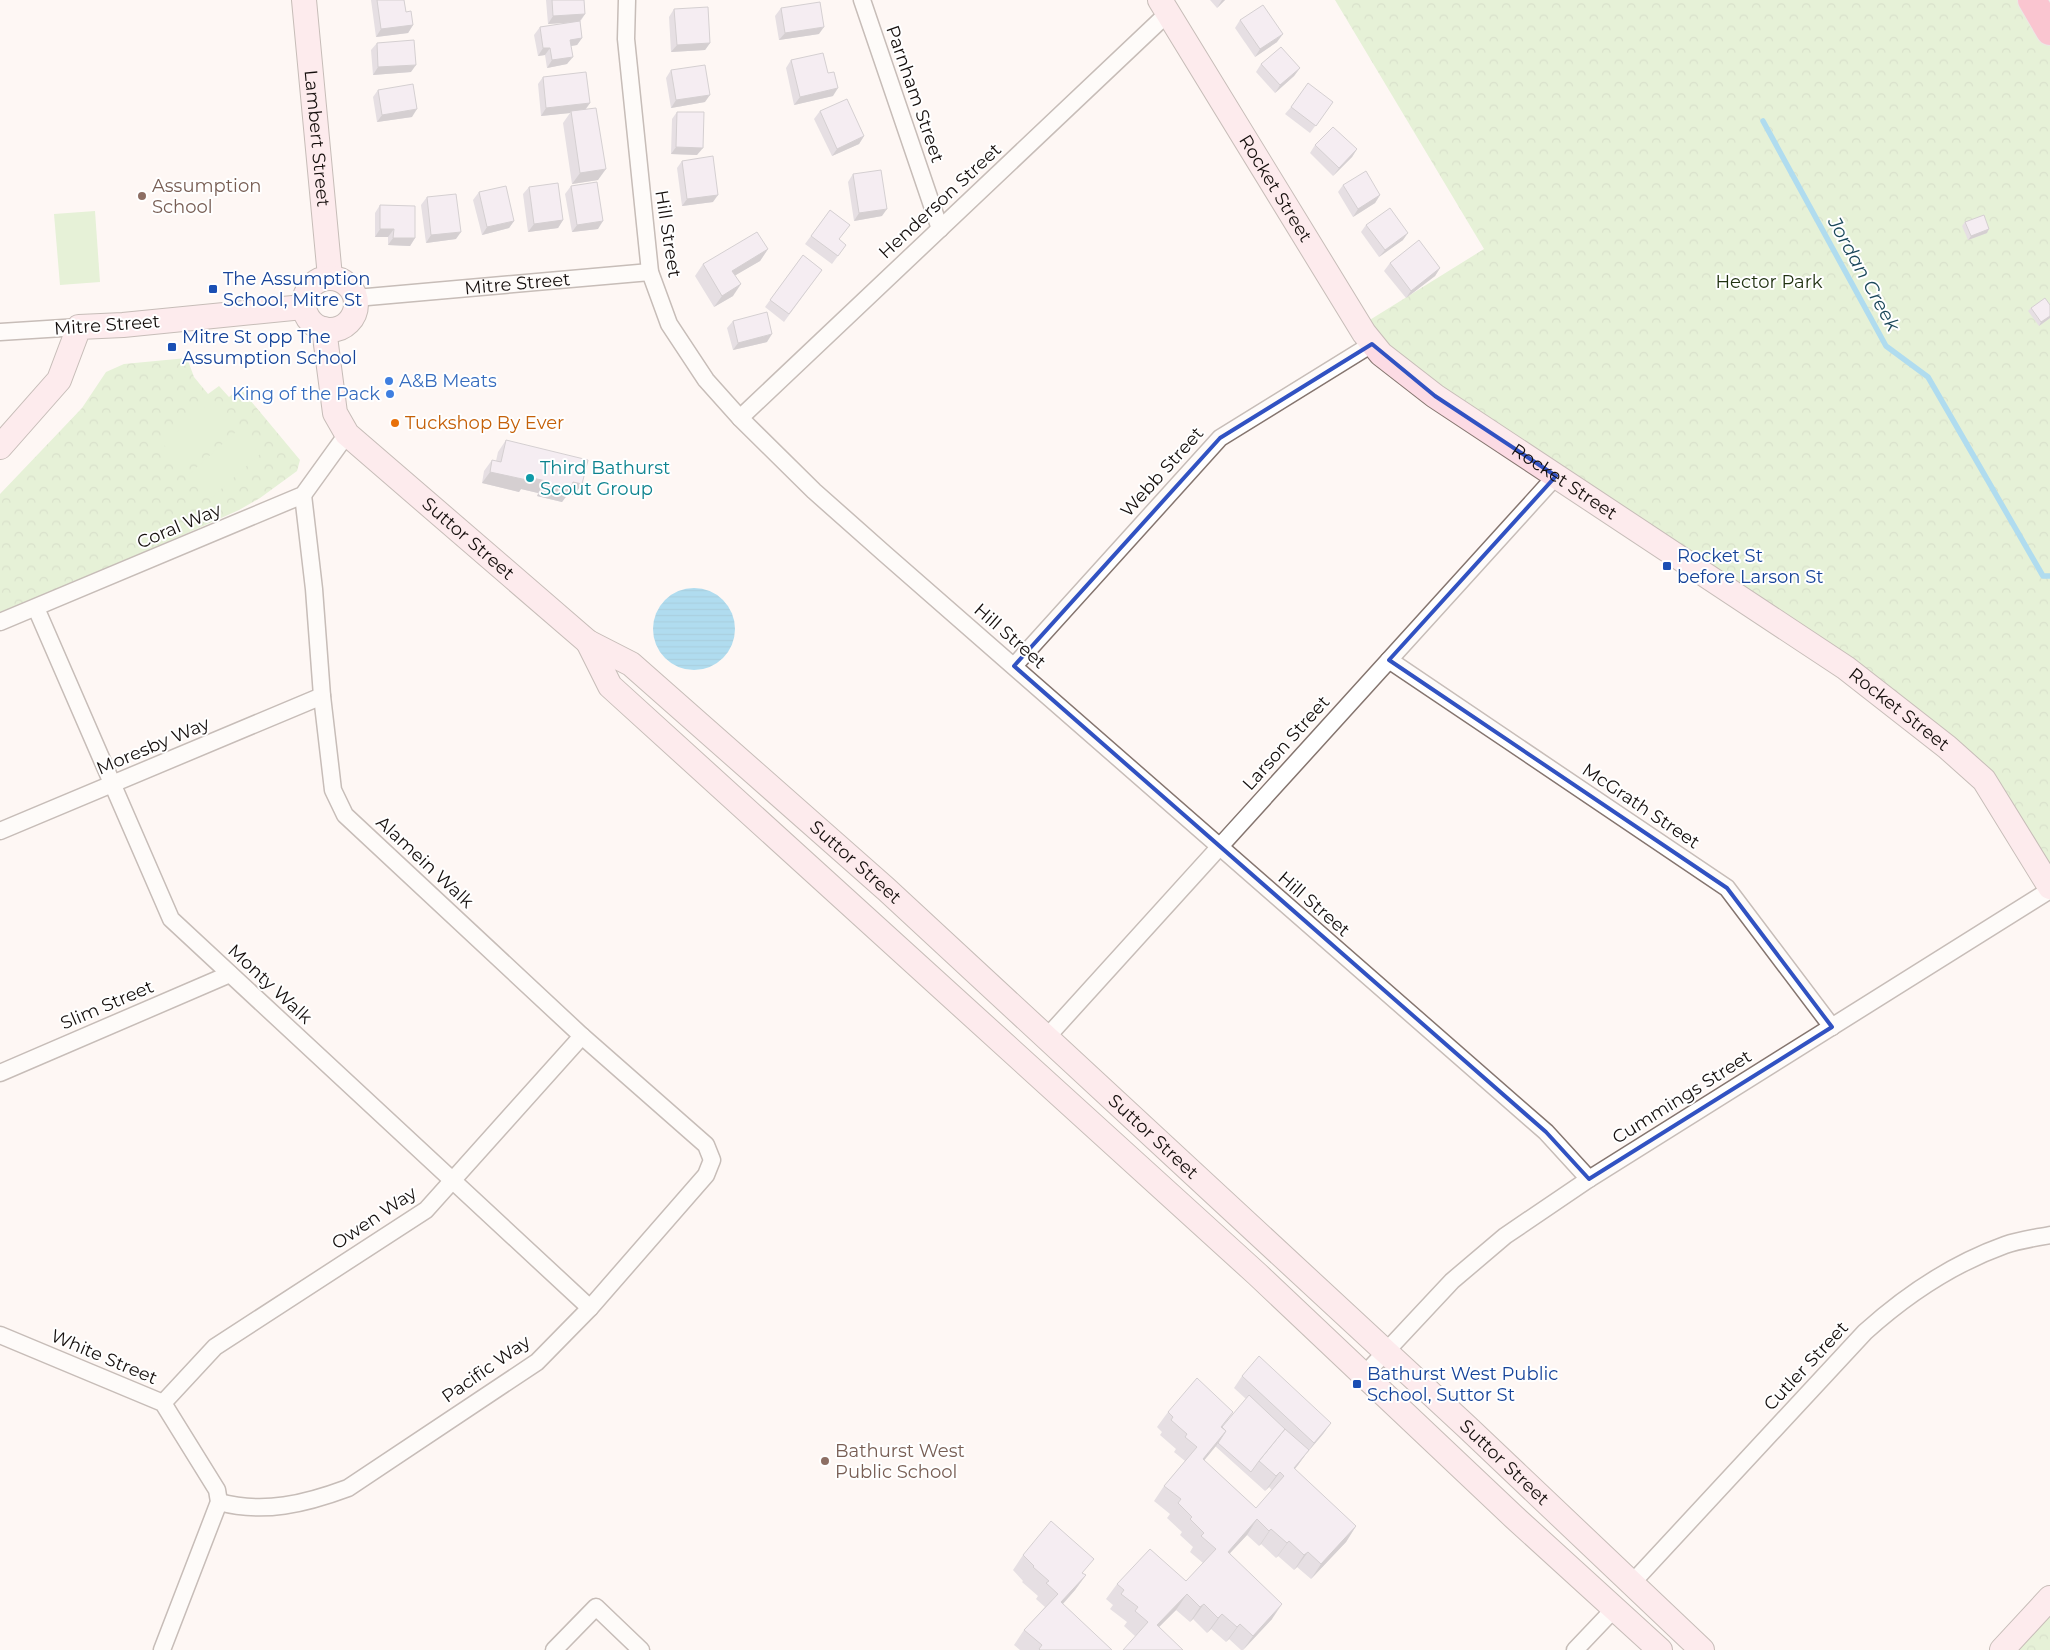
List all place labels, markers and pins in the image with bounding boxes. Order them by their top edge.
place label: Assumption School [152,175,261,218]
marker: Assumption School [136,190,148,202]
place label: The Assumption School, Mitre St [223,268,370,311]
marker: The Assumption School, Mitre St [207,283,219,295]
place label: Mitre St opp The Assumption School [182,326,357,369]
marker: Mitre St opp The Assumption School [166,341,178,353]
place label: A&B Meats [399,370,497,392]
marker: A&B Meats [383,375,395,387]
place label: King of the Pack [232,383,380,405]
marker: King of the Pack [384,388,396,400]
place label: Tuckshop By Ever [405,412,564,434]
marker: Tuckshop By Ever [389,417,401,429]
place label: Third Bathurst Scout Group [540,457,670,500]
marker: Third Bathurst Scout Group [524,472,536,484]
place label: Rocket St before Larson St [1677,545,1824,588]
marker: Rocket St before Larson St [1661,560,1673,572]
place label: Bathurst West Public School, Suttor St [1367,1363,1558,1406]
marker: Bathurst West Public School, Suttor St [1351,1378,1363,1390]
place label: Bathurst West Public School [835,1440,965,1483]
marker: Bathurst West Public School [819,1455,831,1467]

